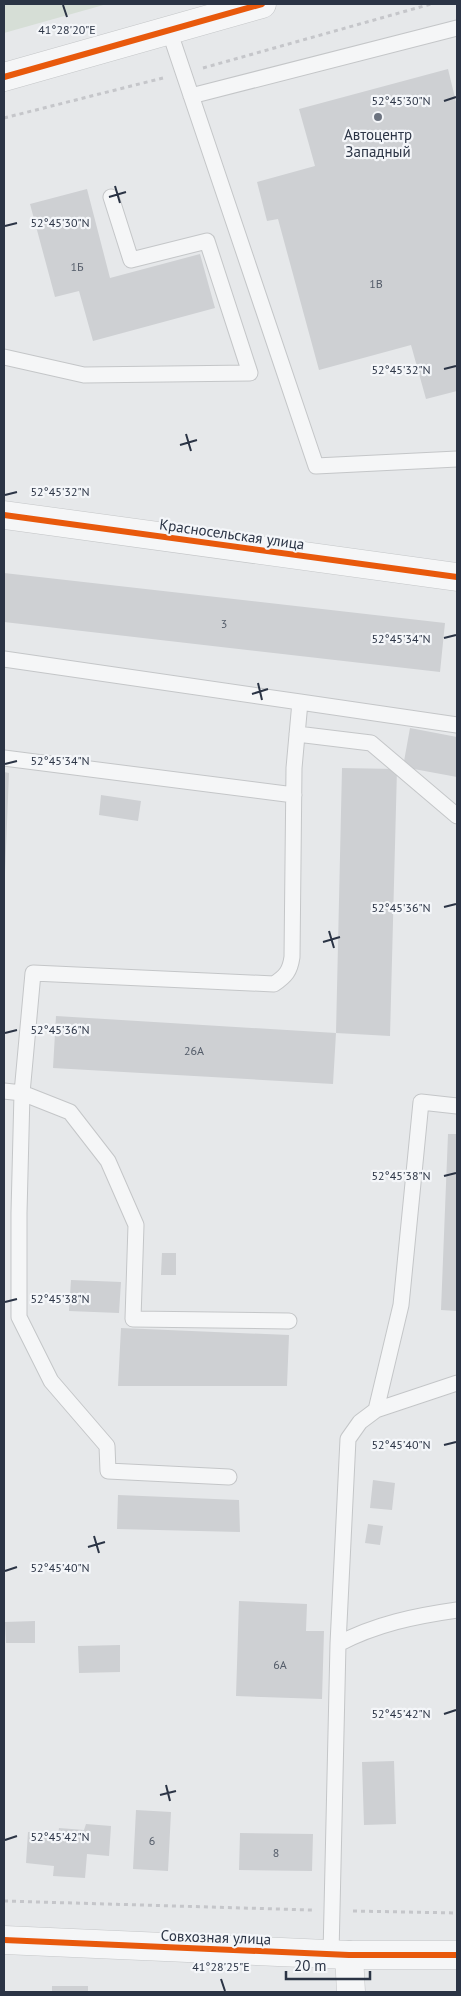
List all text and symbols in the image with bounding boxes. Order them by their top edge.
text: 41°28'20"E [38,22,96,37]
text: 52°45'30"N [371,93,431,108]
marker: Автоцентр Западный [372,111,384,123]
place label: Автоцентр Западный [344,125,412,161]
text: 52°45'30"N [30,215,90,230]
house number: 1Б [70,259,84,274]
house number: 1В [369,276,383,291]
text: 52°45'32"N [371,362,431,377]
text: 52°45'32"N [30,484,90,499]
street label: Красносельская улица [158,514,306,554]
house number: 3 [221,616,227,631]
text: 52°45'34"N [371,631,431,646]
text: 52°45'34"N [30,753,90,768]
text: 52°45'36"N [371,900,431,915]
text: 52°45'36"N [30,1022,90,1037]
house number: 26А [184,1043,204,1058]
text: 52°45'38"N [371,1168,431,1183]
text: 52°45'38"N [30,1291,90,1306]
text: 52°45'40"N [371,1437,431,1452]
text: 52°45'40"N [30,1560,90,1575]
house number: 6А [273,1657,287,1672]
text: 52°45'42"N [371,1706,431,1721]
text: 52°45'42"N [30,1829,90,1844]
house number: 6 [149,1833,155,1848]
house number: 8 [273,1845,279,1860]
street label: Совхозная улица [160,1926,272,1948]
scale bar [286,1948,370,1980]
text: 20 m [294,1956,327,1975]
text: 41°28'25"E [192,1959,250,1974]

